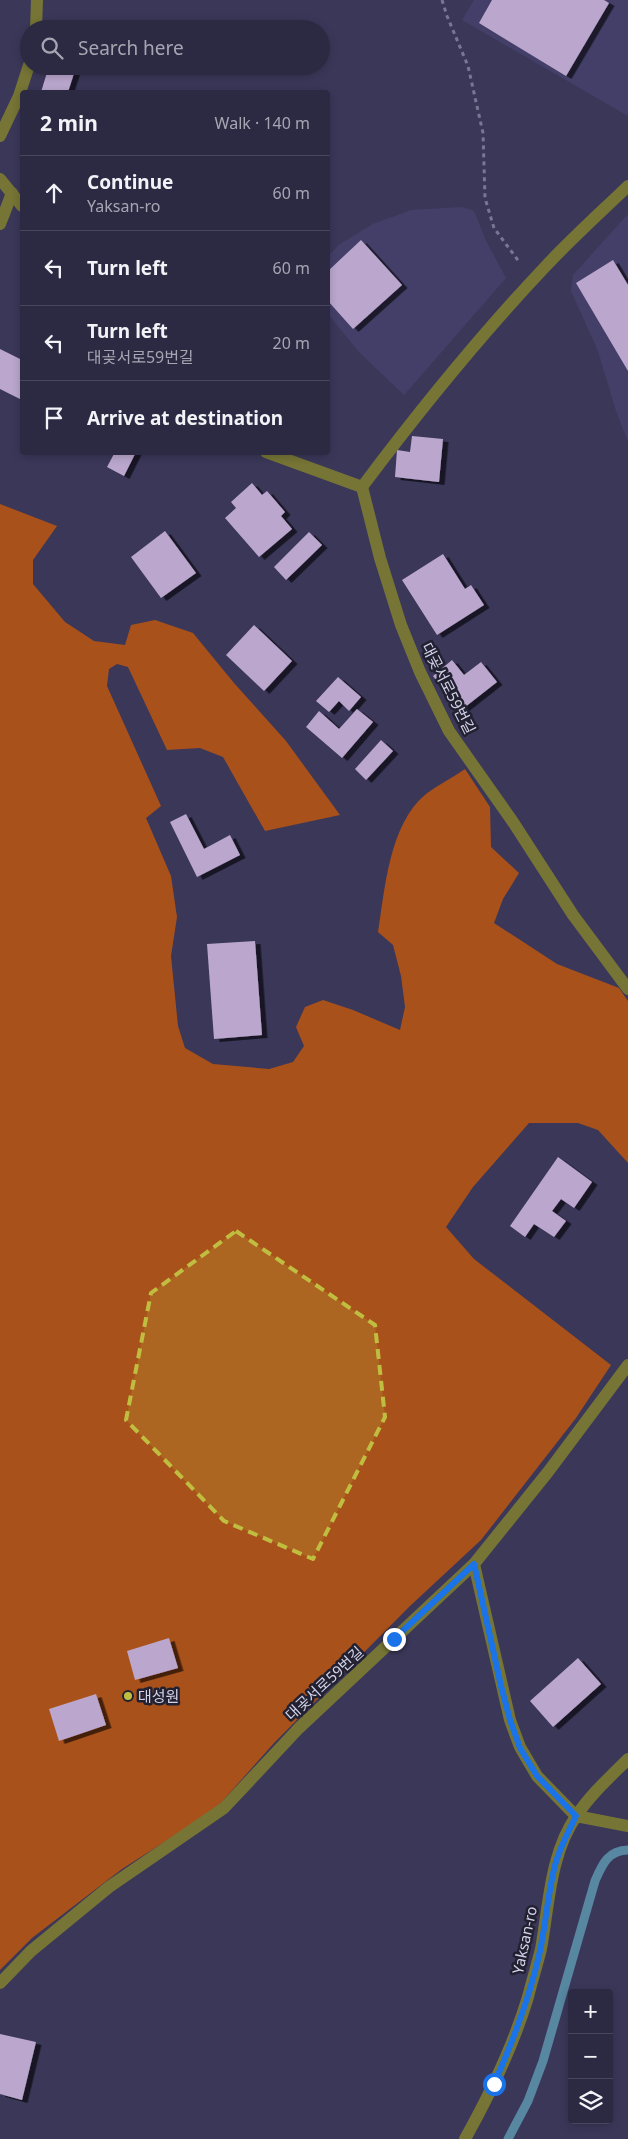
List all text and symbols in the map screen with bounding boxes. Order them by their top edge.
search box [20,20,330,75]
icon: search [38,34,66,62]
text: Search here [78,35,184,61]
text: 2 min [40,109,98,137]
text: Walk · 140 m [215,112,310,134]
text: Continue [87,169,173,195]
icon: ahead [40,179,68,207]
text: 60 m [273,182,310,204]
text: Yaksan-ro [87,195,160,217]
icon: left [40,254,68,282]
text: Turn left [87,255,168,281]
text: 60 m [273,257,310,279]
text: Turn left [87,318,168,344]
icon: left [40,329,68,357]
text: 20 m [273,332,310,354]
text: 대곶서로59번길 [87,346,194,368]
icon: arrive [40,404,68,432]
text: Arrive at destination [87,405,283,431]
street label: 대곶서로59번길 [417,639,481,737]
route end [383,1628,406,1651]
street label: 대곶서로59번길 [281,1642,367,1724]
place label: 대성원 [138,1686,179,1706]
marker: 대성원 [122,1690,134,1702]
street label: Yaksan-ro [507,1904,541,1976]
map controls [568,1989,613,2124]
button: + [568,1989,613,2034]
button: − [568,2034,613,2079]
route start [483,2073,506,2096]
button: layers [568,2079,613,2124]

